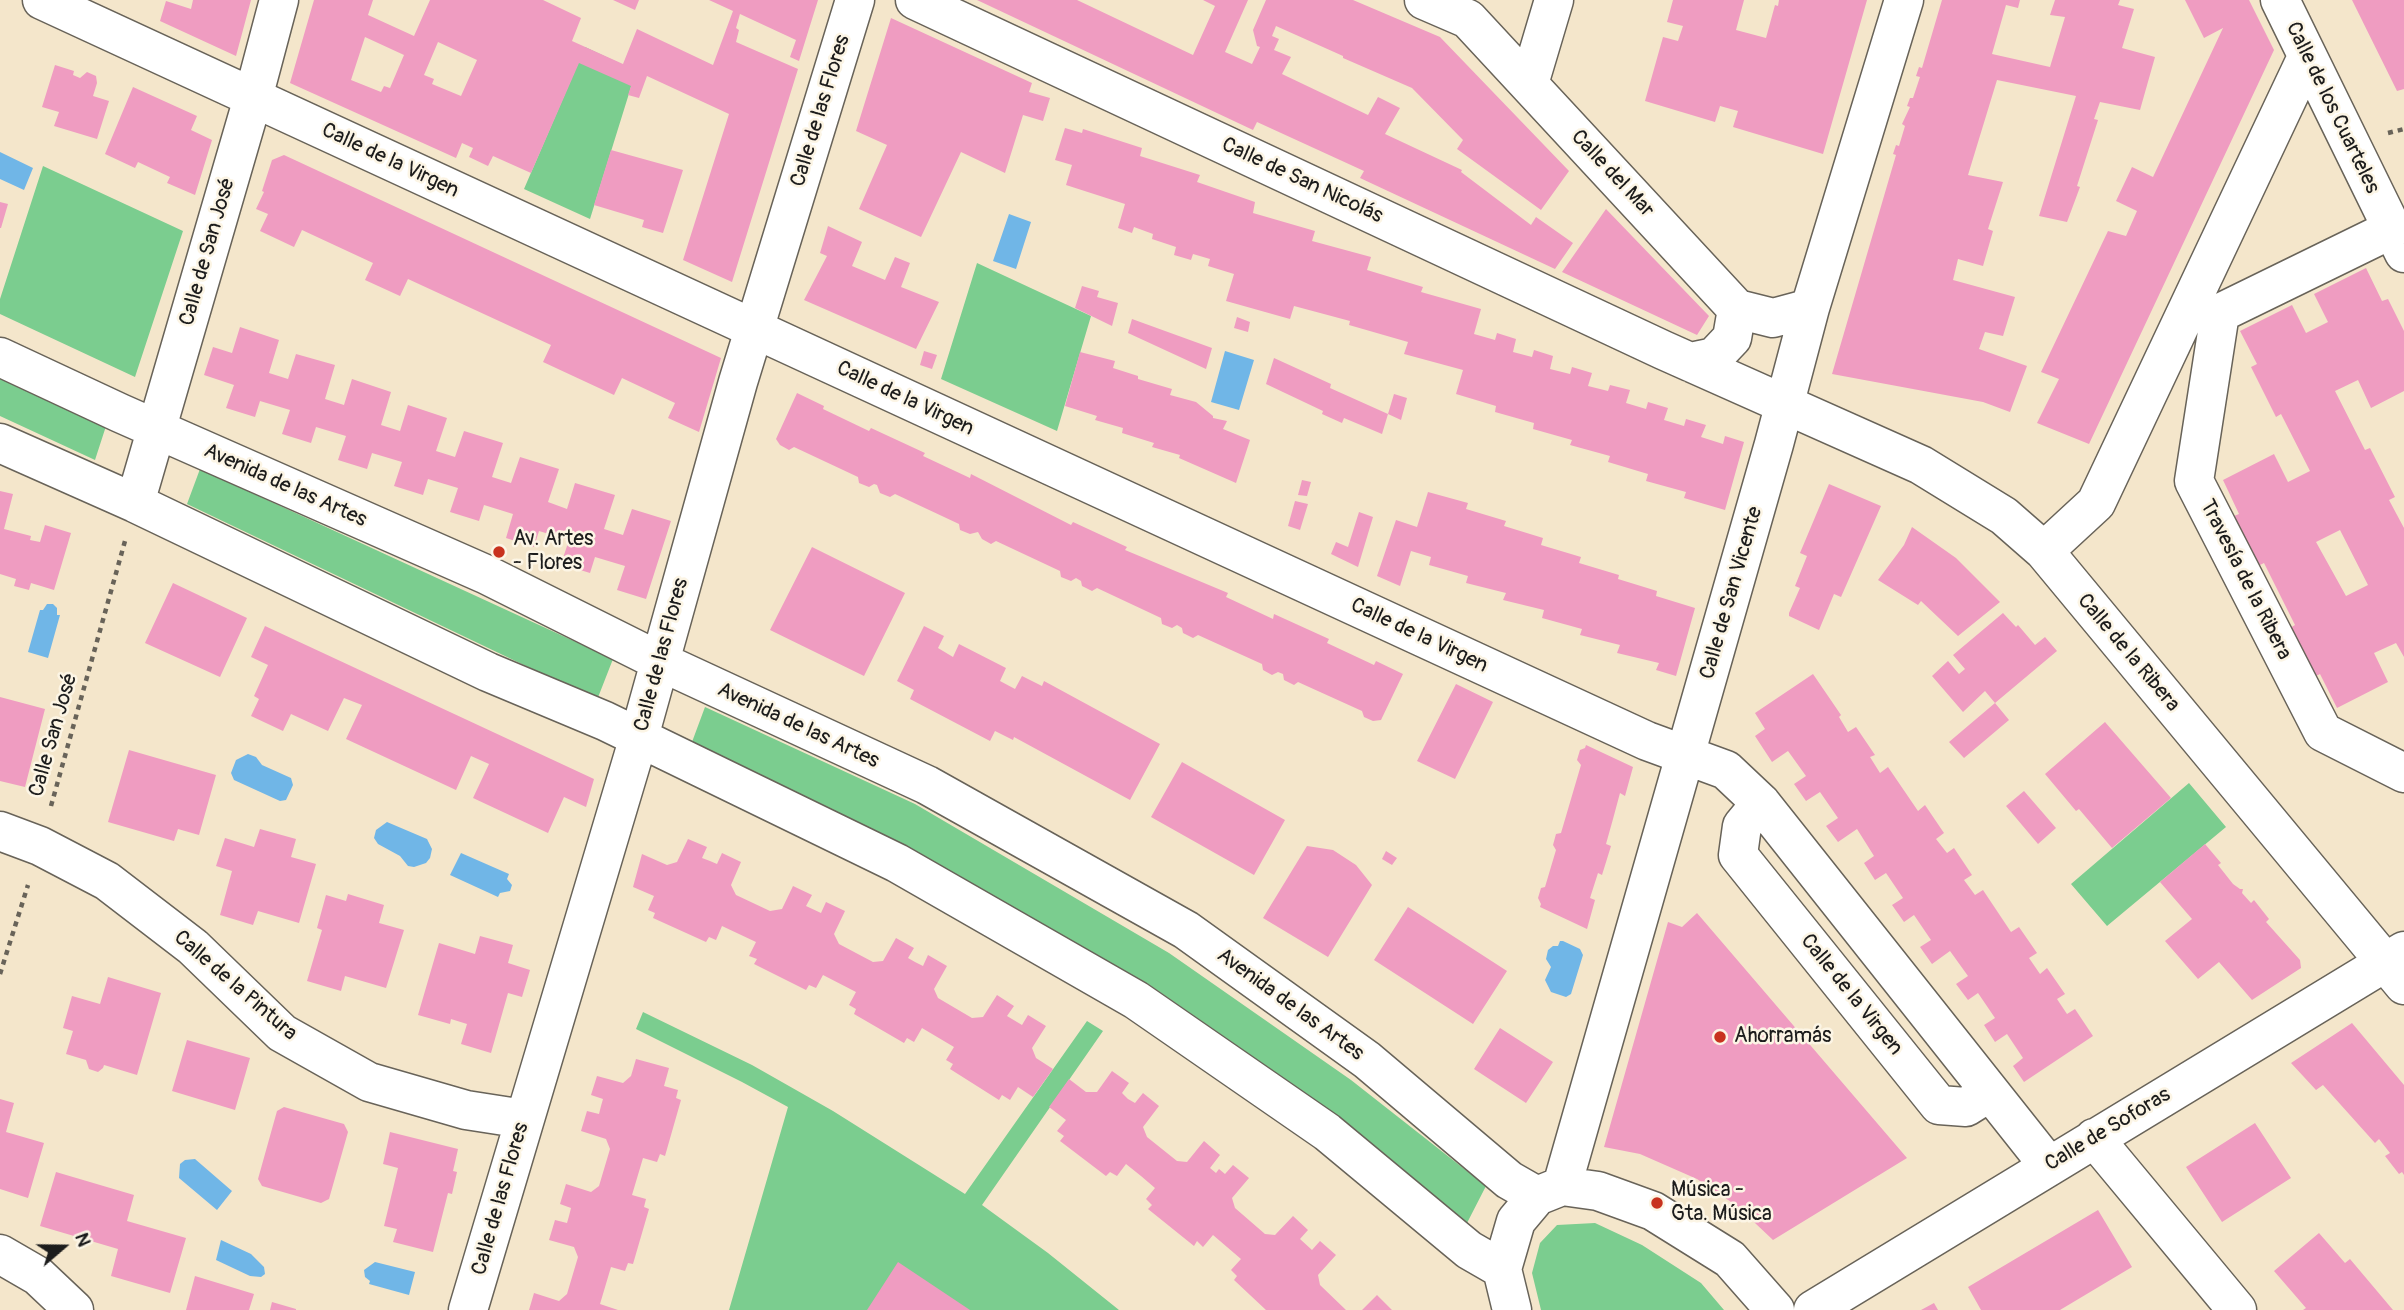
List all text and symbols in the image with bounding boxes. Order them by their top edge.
street label: Calle de los Cuarteles [2280,18,2384,198]
street label: Calle de las Flores [786,32,856,190]
street label: Calle de la Virgen [317,118,463,204]
street label: Calle del Mar [1565,125,1659,223]
street label: Calle de San Nicolás [1217,133,1387,229]
street label: Calle de San José [175,175,241,329]
street label: Calle de la Virgen [832,356,978,442]
street label: Avenida de las Artes [200,439,370,533]
street label: Travesía de la Ribera [2194,496,2296,664]
street label: Calle de San Vicente [1695,504,1769,682]
place label: Av. Artes - Flores [513,527,593,577]
marker: Av. Artes - Flores [491,544,507,560]
street label: Calle de las Flores [629,576,695,734]
street label: Calle de la Ribera [2071,589,2185,717]
street label: Calle de la Virgen [1346,593,1492,679]
street label: Calle San José [24,670,84,800]
street label: Avenida de las Artes [713,678,883,774]
street label: Calle de la Pintura [168,926,302,1046]
street label: Calle de la Virgen [1794,929,1908,1061]
street label: Avenida de las Artes [1212,943,1368,1067]
place label: Ahorramás [1734,1024,1831,1050]
marker: Ahorramás [1712,1029,1728,1045]
street label: Calle de Soforas [2041,1083,2175,1177]
street label: Calle de las Flores [467,1120,535,1278]
place label: Música - Gta. Música [1671,1178,1772,1228]
marker: Música - Gta. Música [1649,1195,1665,1211]
north arrow [28,1212,98,1282]
text: N [69,1230,96,1250]

